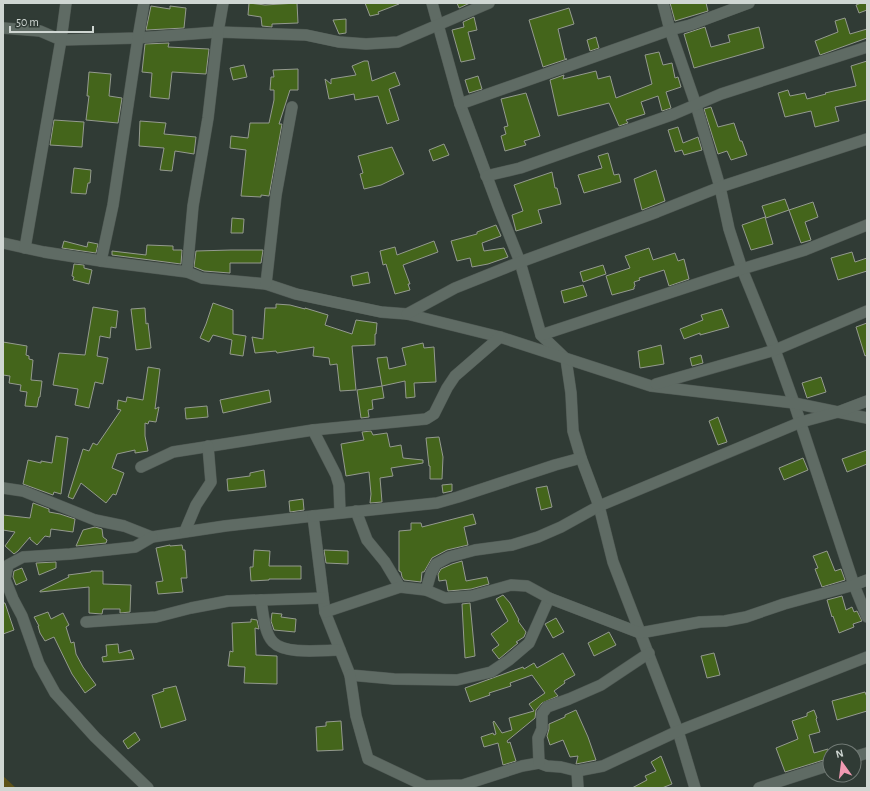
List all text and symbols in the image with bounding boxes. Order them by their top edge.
scale bar [10,8,93,34]
text: 50 m [16,16,39,28]
north arrow [822,743,862,783]
text: N [835,748,845,760]

